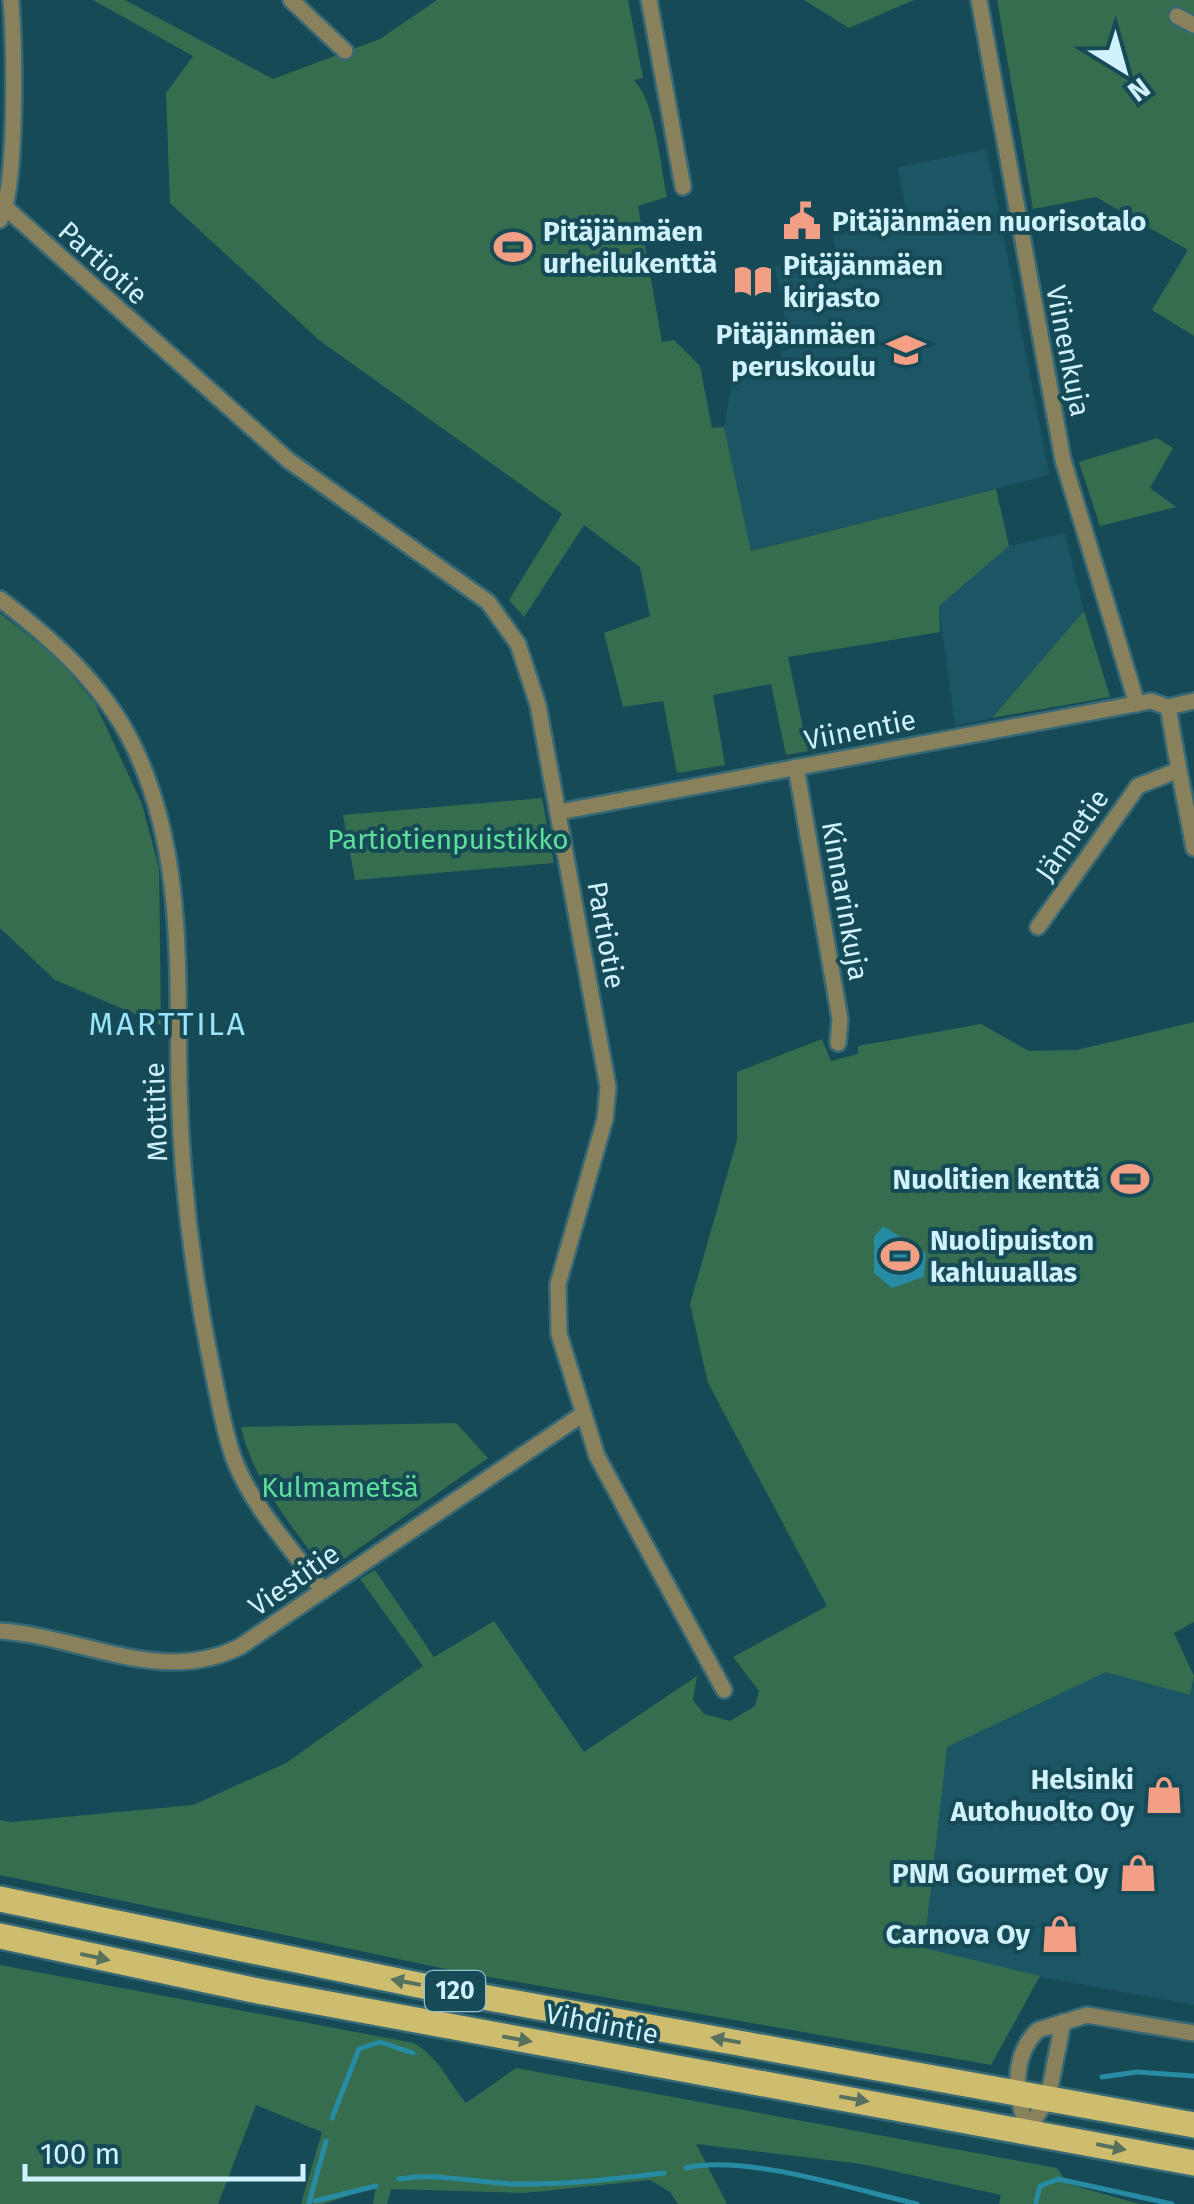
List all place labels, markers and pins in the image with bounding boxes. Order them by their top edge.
public building icon: Pitäjänmäen nuorisotalo [781,200,823,242]
place label: Pitäjänmäen nuorisotalo [832,205,1146,238]
place label: Pitäjänmäen urheilukenttä [543,215,717,280]
sports icon: Pitäjänmäen urheilukenttä [492,226,534,268]
place label: Pitäjänmäen kirjasto [783,249,943,314]
library icon: Pitäjänmäen kirjasto [732,260,774,302]
place label: Pitäjänmäen peruskoulu [716,318,876,383]
school or university icon: Pitäjänmäen peruskoulu [885,329,927,371]
sports icon: Nuolitien kenttä [1109,1158,1151,1200]
place label: Nuolitien kenttä [893,1163,1100,1196]
place label: Nuolipuiston kahluuallas [930,1224,1094,1289]
sports icon: Nuolipuiston kahluuallas [879,1235,921,1277]
place label: Helsinki Autohuolto Oy [950,1763,1134,1828]
shop icon: Helsinki Autohuolto Oy [1143,1774,1185,1816]
shop icon: PNM Gourmet Oy [1117,1852,1159,1894]
place label: PNM Gourmet Oy [892,1857,1108,1890]
shop icon: Carnova Oy [1039,1913,1081,1955]
place label: Carnova Oy [886,1918,1030,1951]

